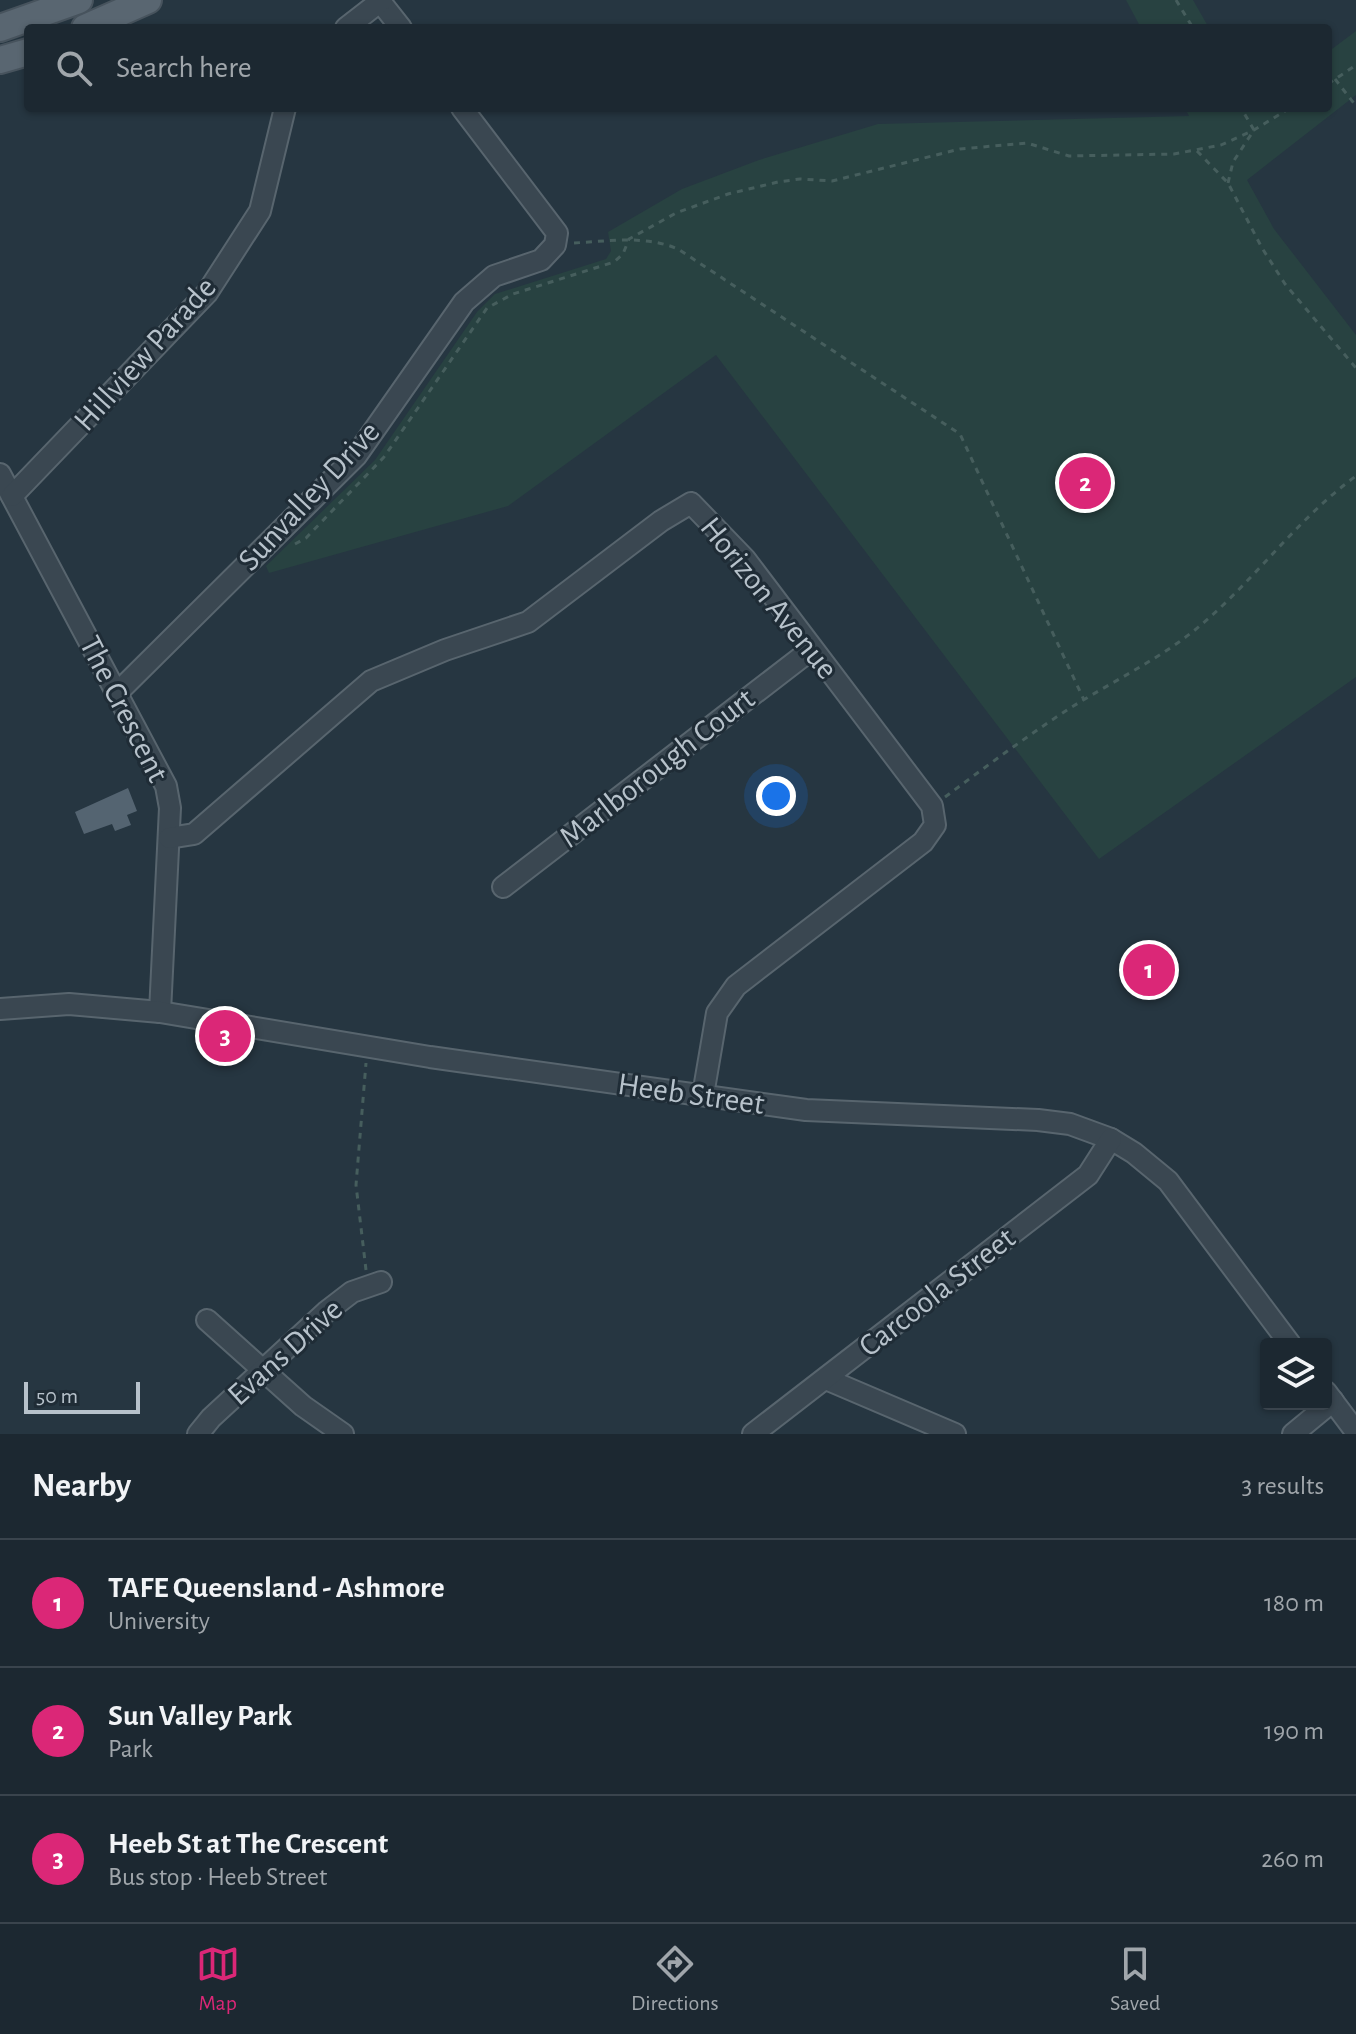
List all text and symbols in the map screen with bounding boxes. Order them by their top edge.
search box [24,24,1332,112]
icon: search [52,46,96,90]
text: Search here [116,53,252,83]
street label: Hillview Parade [68,271,222,437]
street label: Sunvalley Drive [232,415,386,577]
pin: 2 [1059,453,1111,513]
street label: Horizon Avenue [694,511,844,685]
street label: The Crescent [74,631,174,787]
street label: Marlborough Court [554,682,760,854]
your location [756,776,796,816]
pin: 1 [1123,940,1175,1000]
pin: 3 [199,1006,251,1066]
street label: Heeb Street [616,1068,766,1120]
street label: Carcoola Street [853,1221,1021,1363]
street label: Evans Drive [221,1293,349,1411]
map controls [1260,1338,1332,1410]
button: layers [1260,1338,1332,1410]
scale bar [24,1378,140,1414]
text: 50 m [36,1385,78,1407]
text: Nearby [32,1469,131,1503]
text: 3 results [1241,1473,1324,1499]
text: TAFE Queensland - Ashmore [108,1573,445,1603]
text: 1 [53,1590,63,1616]
text: 180 m [1264,1590,1324,1616]
text: University [108,1608,210,1634]
text: Sun Valley Park [108,1701,292,1731]
text: 2 [52,1718,64,1744]
text: 190 m [1264,1718,1324,1744]
text: Park [108,1736,153,1762]
text: Heeb St at The Crescent [108,1829,388,1859]
text: 3 [52,1846,64,1872]
text: 260 m [1261,1846,1324,1872]
text: Bus stop · Heeb Street [108,1864,327,1890]
tab: Map [196,1942,240,2016]
tab: Directions [631,1942,719,2016]
tab: Saved [1110,1942,1160,2016]

